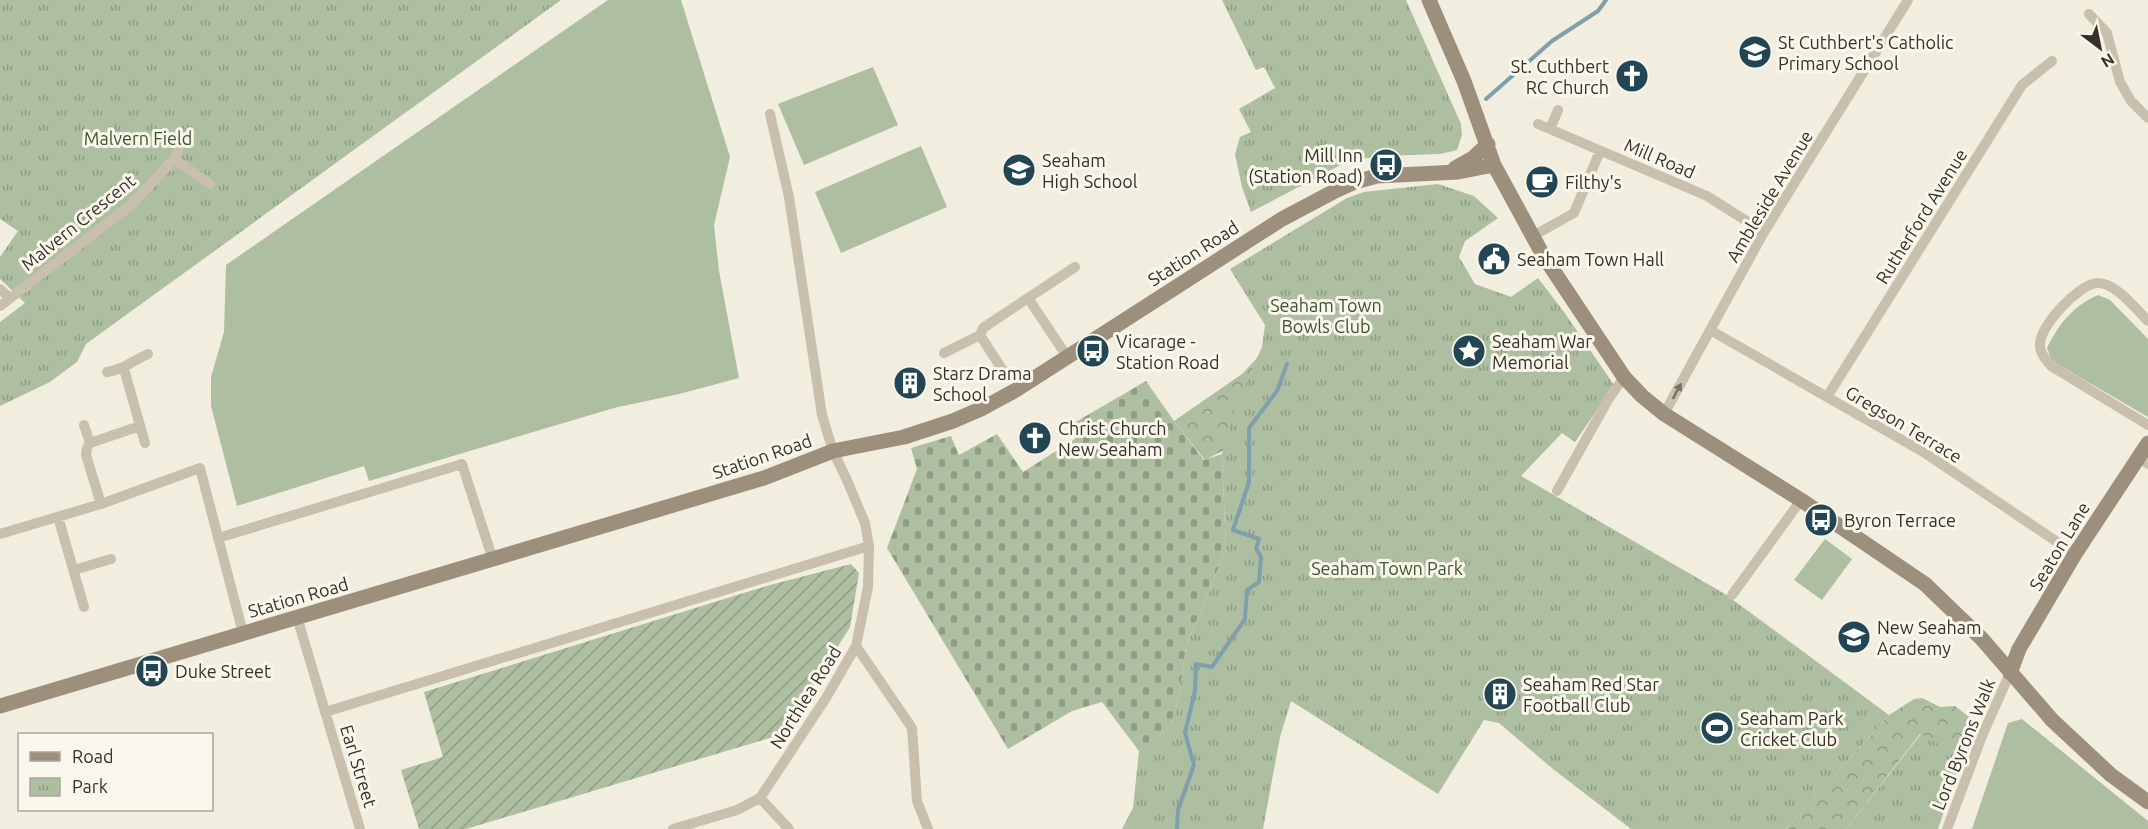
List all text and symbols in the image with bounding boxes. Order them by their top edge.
north arrow [2070,18,2130,78]
place label: St Cuthbert's Catholic Primary School [1778,32,1953,73]
school or university icon: St Cuthbert's Catholic Primary School [1737,34,1773,70]
text: N [2098,50,2118,72]
place label: St. Cuthbert RC Church [1511,56,1609,97]
church icon: St. Cuthbert RC Church [1614,58,1650,94]
street label: Ambleside Avenue [1722,127,1816,265]
park label: Malvern Field [84,128,192,148]
street label: Mill Road [1622,134,1698,182]
place label: Mill Inn (Station Road) [1248,145,1363,187]
street label: Rutherford Avenue [1871,145,1971,287]
bus stop icon: Mill Inn (Station Road) [1368,147,1404,183]
place label: Seaham High School [1042,150,1138,191]
school or university icon: Seaham High School [1001,152,1037,188]
cafe icon: Filthy's [1524,164,1560,200]
street label: Malvern Crescent [17,170,139,274]
place label: Filthy's [1565,172,1622,192]
street label: Station Road [1144,216,1242,290]
public building icon: Seaham Town Hall [1476,241,1512,277]
place label: Seaham Town Hall [1517,249,1664,269]
park label: Seaham Town Bowls Club [1270,295,1382,336]
place label: Vicarage - Station Road [1116,331,1220,372]
place label: Seaham War Memorial [1492,331,1592,372]
bus stop icon: Vicarage - Station Road [1075,333,1111,369]
place icon: Seaham War Memorial [1451,333,1487,369]
place label: Starz Drama School [933,363,1032,404]
building icon: Starz Drama School [892,365,928,401]
street label: Gregson Terrace [1842,381,1966,467]
one-way arrow [1672,382,1682,399]
place label: Christ Church New Seaham [1058,418,1167,459]
church icon: Christ Church New Seaham [1017,420,1053,456]
street label: Station Road [710,430,814,482]
street label: Seaton Lane [2025,498,2093,594]
bus stop icon: Byron Terrace [1803,502,1839,538]
place label: Byron Terrace [1844,510,1956,530]
park label: Seaham Town Park [1311,558,1463,578]
street label: Station Road [245,573,351,621]
place label: New Seaham Academy [1877,617,1982,658]
school or university icon: New Seaham Academy [1836,619,1872,655]
street label: Northlea Road [765,642,845,752]
bus stop icon: Duke Street [134,653,170,689]
place label: Duke Street [175,661,271,681]
place label: Seaham Red Star Football Club [1523,674,1659,715]
street label: Lord Byrons Walk [1927,675,1999,813]
building icon: Seaham Red Star Football Club [1482,676,1518,712]
place label: Seaham Park Cricket Club [1740,708,1844,749]
sports icon: Seaham Park Cricket Club [1699,710,1735,746]
street label: Earl Street [337,722,381,810]
legend [18,733,213,811]
text: Road [72,746,114,766]
text: Park [72,776,108,796]

